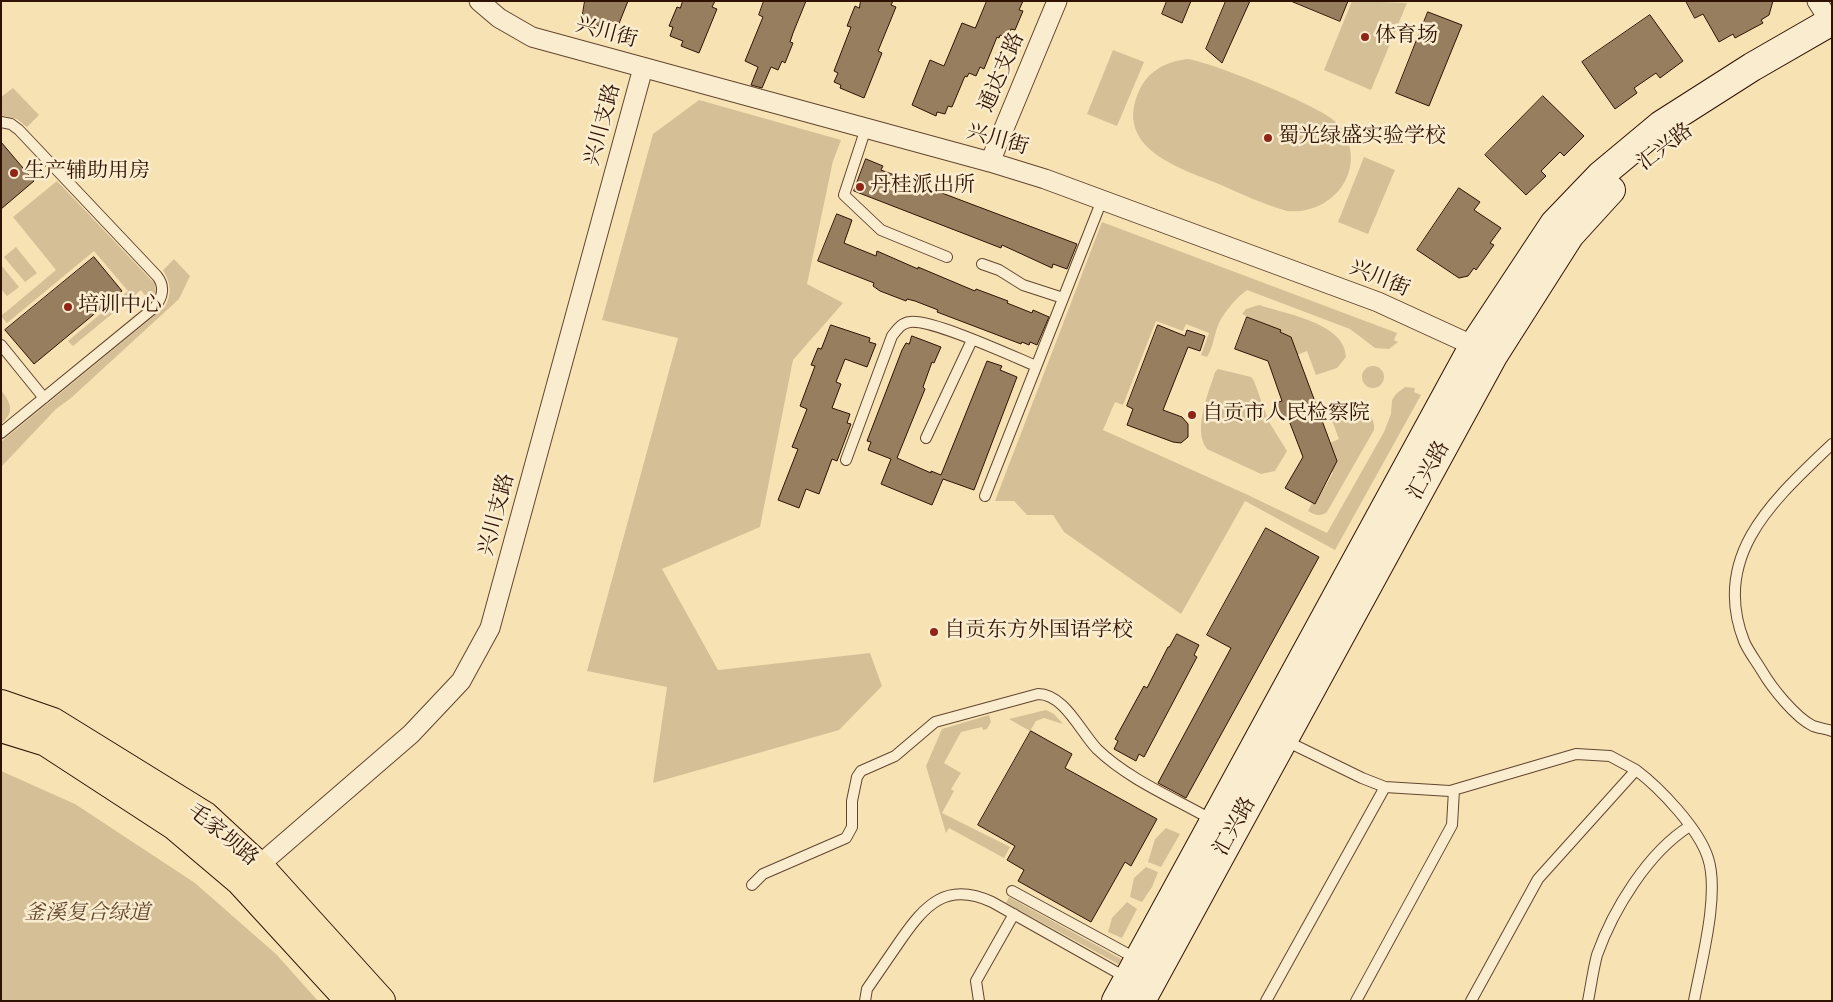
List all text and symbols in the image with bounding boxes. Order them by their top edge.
street label: 兴川街 [572,14,640,54]
place label: 体育场 [1375,24,1438,50]
street label: 通达支路 [975,29,1031,117]
marker: 体育场 [1359,31,1371,43]
street label: 兴川支路 [581,81,627,169]
street label: 汇兴路 [1633,119,1699,177]
street label: 兴川街 [963,120,1031,162]
place label: 蜀光绿盛实验学校 [1278,125,1446,151]
marker: 蜀光绿盛实验学校 [1262,132,1274,144]
place label: 生产辅助用房 [24,160,150,186]
marker: 生产辅助用房 [8,167,20,179]
place label: 丹桂派出所 [870,174,975,200]
marker: 丹桂派出所 [854,181,866,193]
street label: 兴川街 [1345,257,1413,303]
place label: 培训中心 [78,294,162,320]
marker: 培训中心 [62,301,74,313]
place label: 自贡市人民检察院 [1202,402,1370,428]
marker: 自贡市人民检察院 [1186,409,1198,421]
street label: 汇兴路 [1404,437,1456,505]
street label: 兴川支路 [475,471,521,559]
place label: 自贡东方外国语学校 [944,619,1133,645]
marker: 自贡东方外国语学校 [928,626,940,638]
street label: 汇兴路 [1210,793,1262,861]
street label: 毛家坝路 [182,799,262,873]
park label: 釜溪复合绿道 [24,902,150,928]

